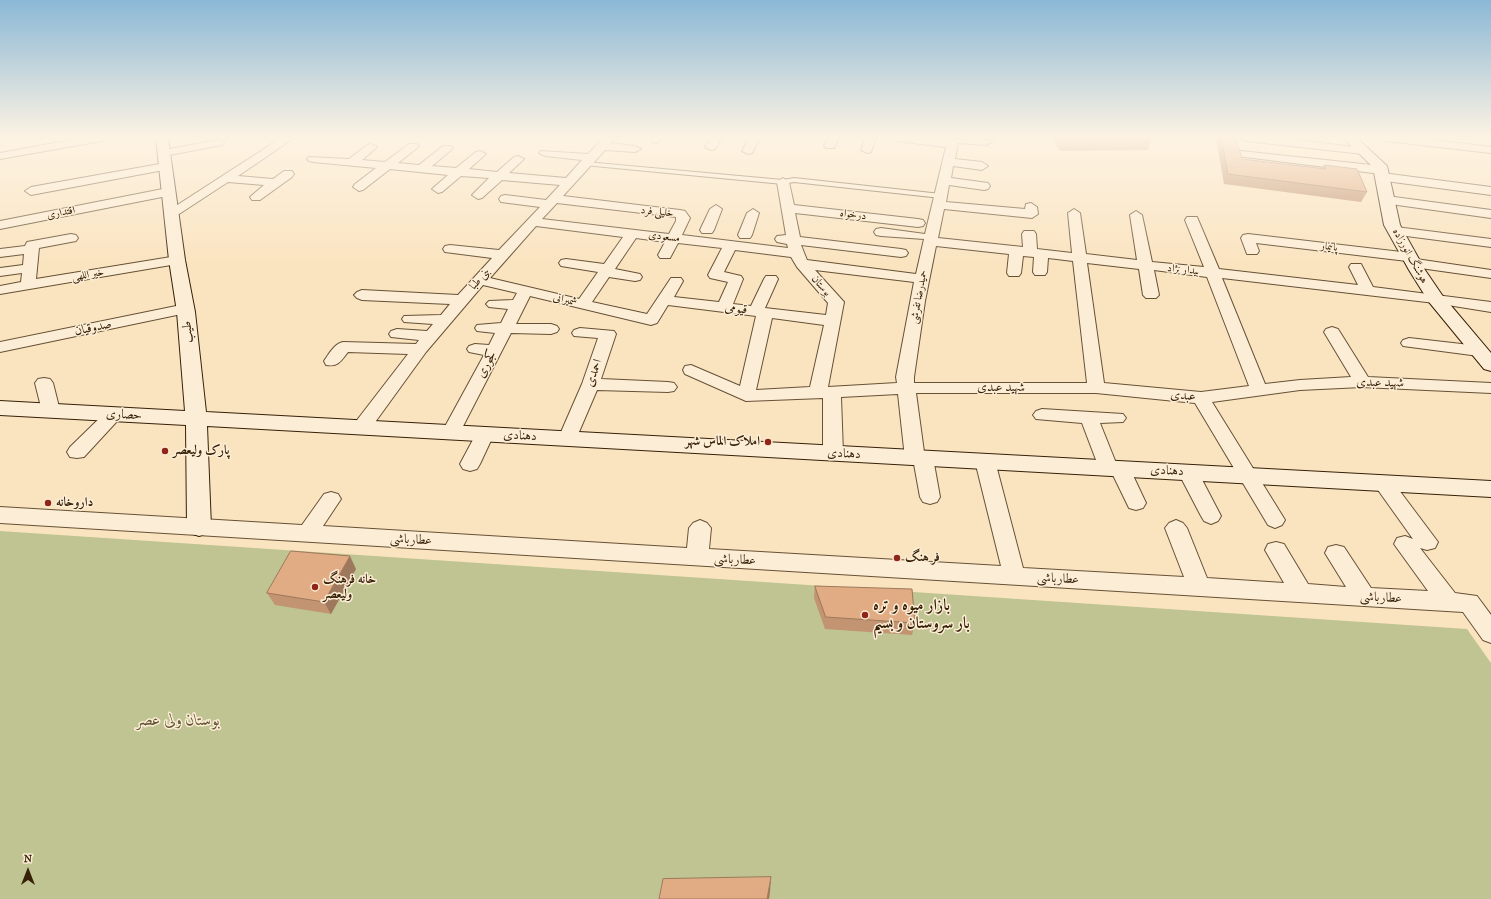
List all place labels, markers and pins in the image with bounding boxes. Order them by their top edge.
place label: املاک الماس شهر [685,434,760,450]
marker: املاک الماس شهر [763,437,773,447]
place label: پارک ولیعصر [173,443,229,459]
marker: پارک ولیعصر [160,446,170,456]
place label: داروخانه [56,495,93,511]
marker: داروخانه [43,498,53,508]
place label: فر هنگ [905,550,940,566]
marker: فر هنگ [892,553,902,563]
place label: خانه فرهنگ ولیعصر [323,572,376,603]
marker: خانه فرهنگ ولیعصر [310,582,320,592]
place label: بازار میوه و تره بار سروستان و بسیم [873,596,970,634]
marker: بازار میوه و تره بار سروستان و بسیم [860,610,870,620]

